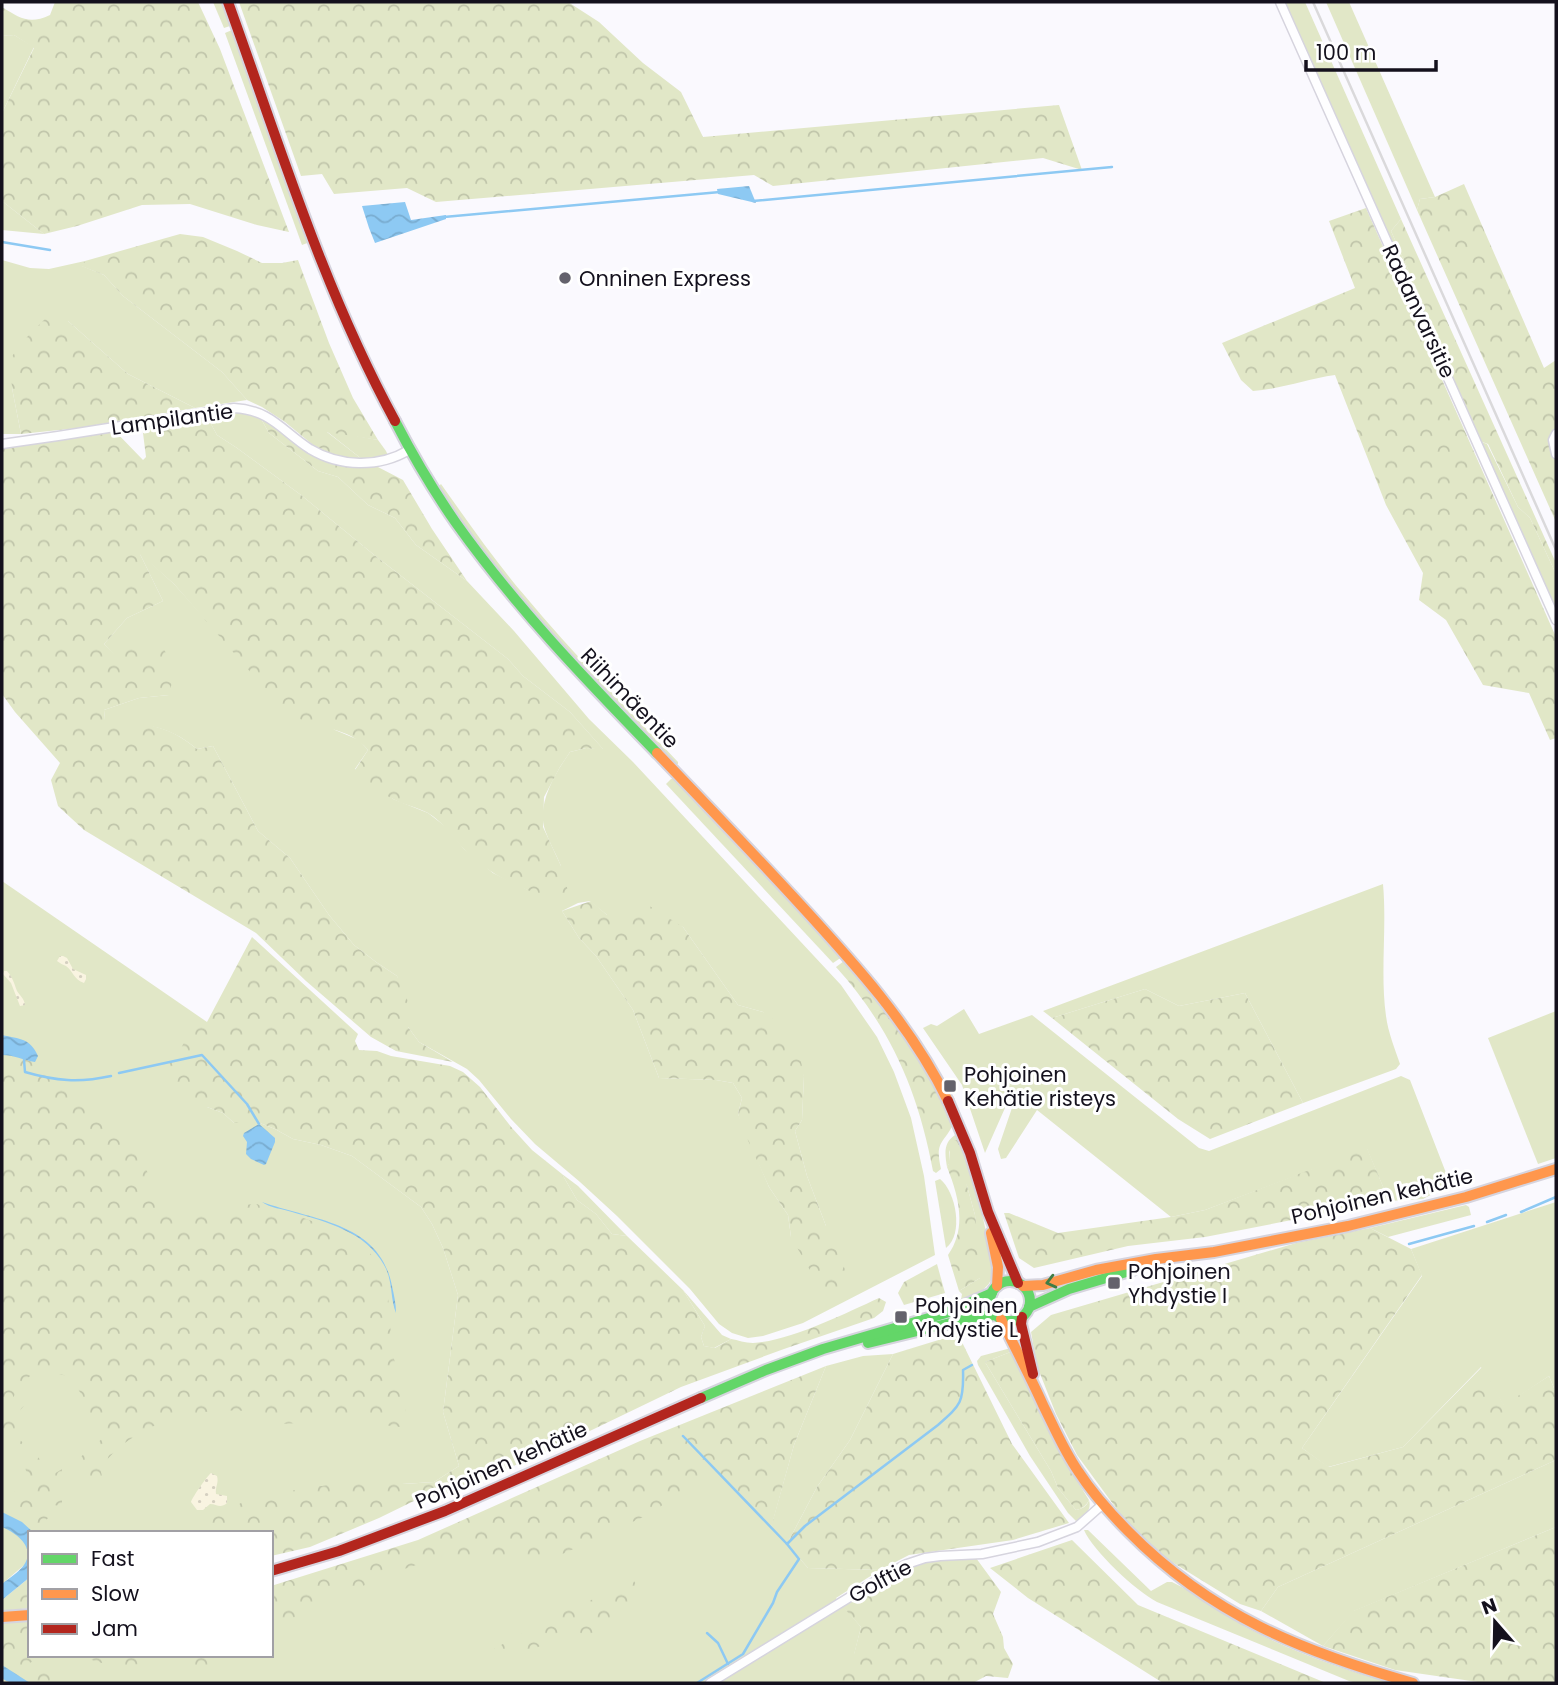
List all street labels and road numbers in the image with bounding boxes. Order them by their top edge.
street label: Radanvarsitie [1375,239,1463,383]
street label: Lampilantie [109,396,235,442]
street label: Riihimäentie [574,641,686,755]
street label: Pohjoinen kehätie [1288,1161,1476,1231]
street label: Pohjoinen kehätie [410,1414,592,1516]
street label: Golftie [843,1552,917,1610]

